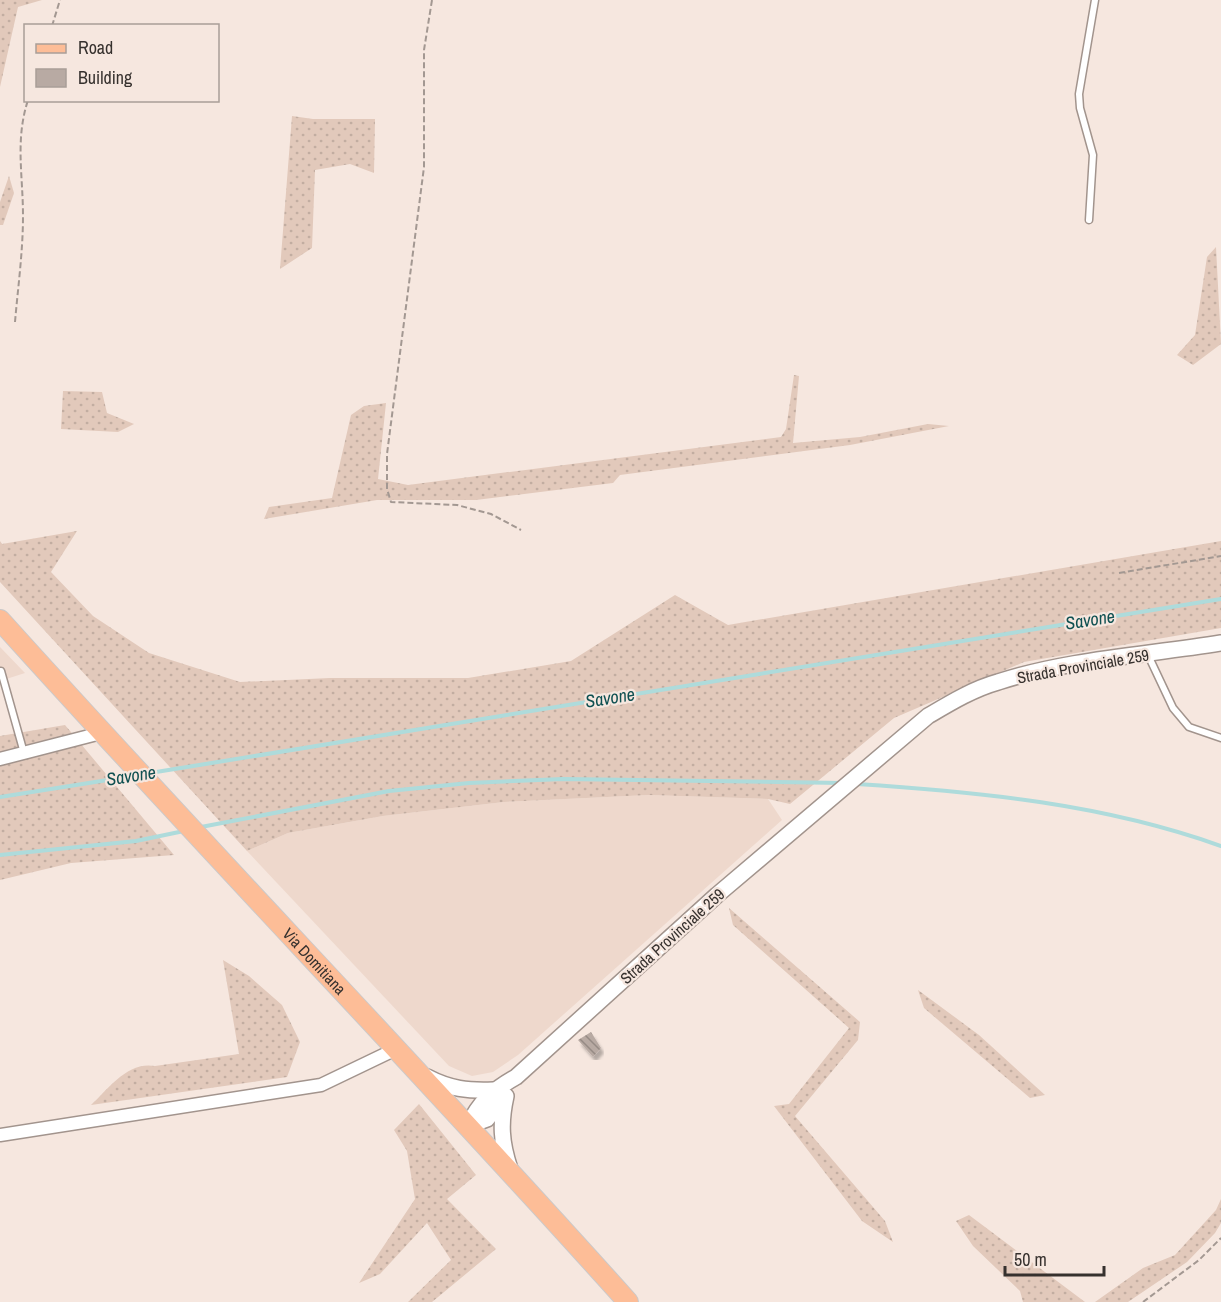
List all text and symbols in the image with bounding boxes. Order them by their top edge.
legend [24,24,219,102]
text: Road [78,35,113,60]
text: Building [78,65,133,90]
water label: Savone [1063,603,1117,636]
street label: Strada Provinciale 259 [1015,644,1151,688]
water label: Savone [583,681,637,714]
water label: Savone [104,759,158,792]
street label: Strada Provinciale 259 [615,883,729,989]
street label: Via Domitiana [278,923,352,1000]
scale bar [1005,1239,1104,1277]
text: 50 m [1014,1247,1047,1272]

